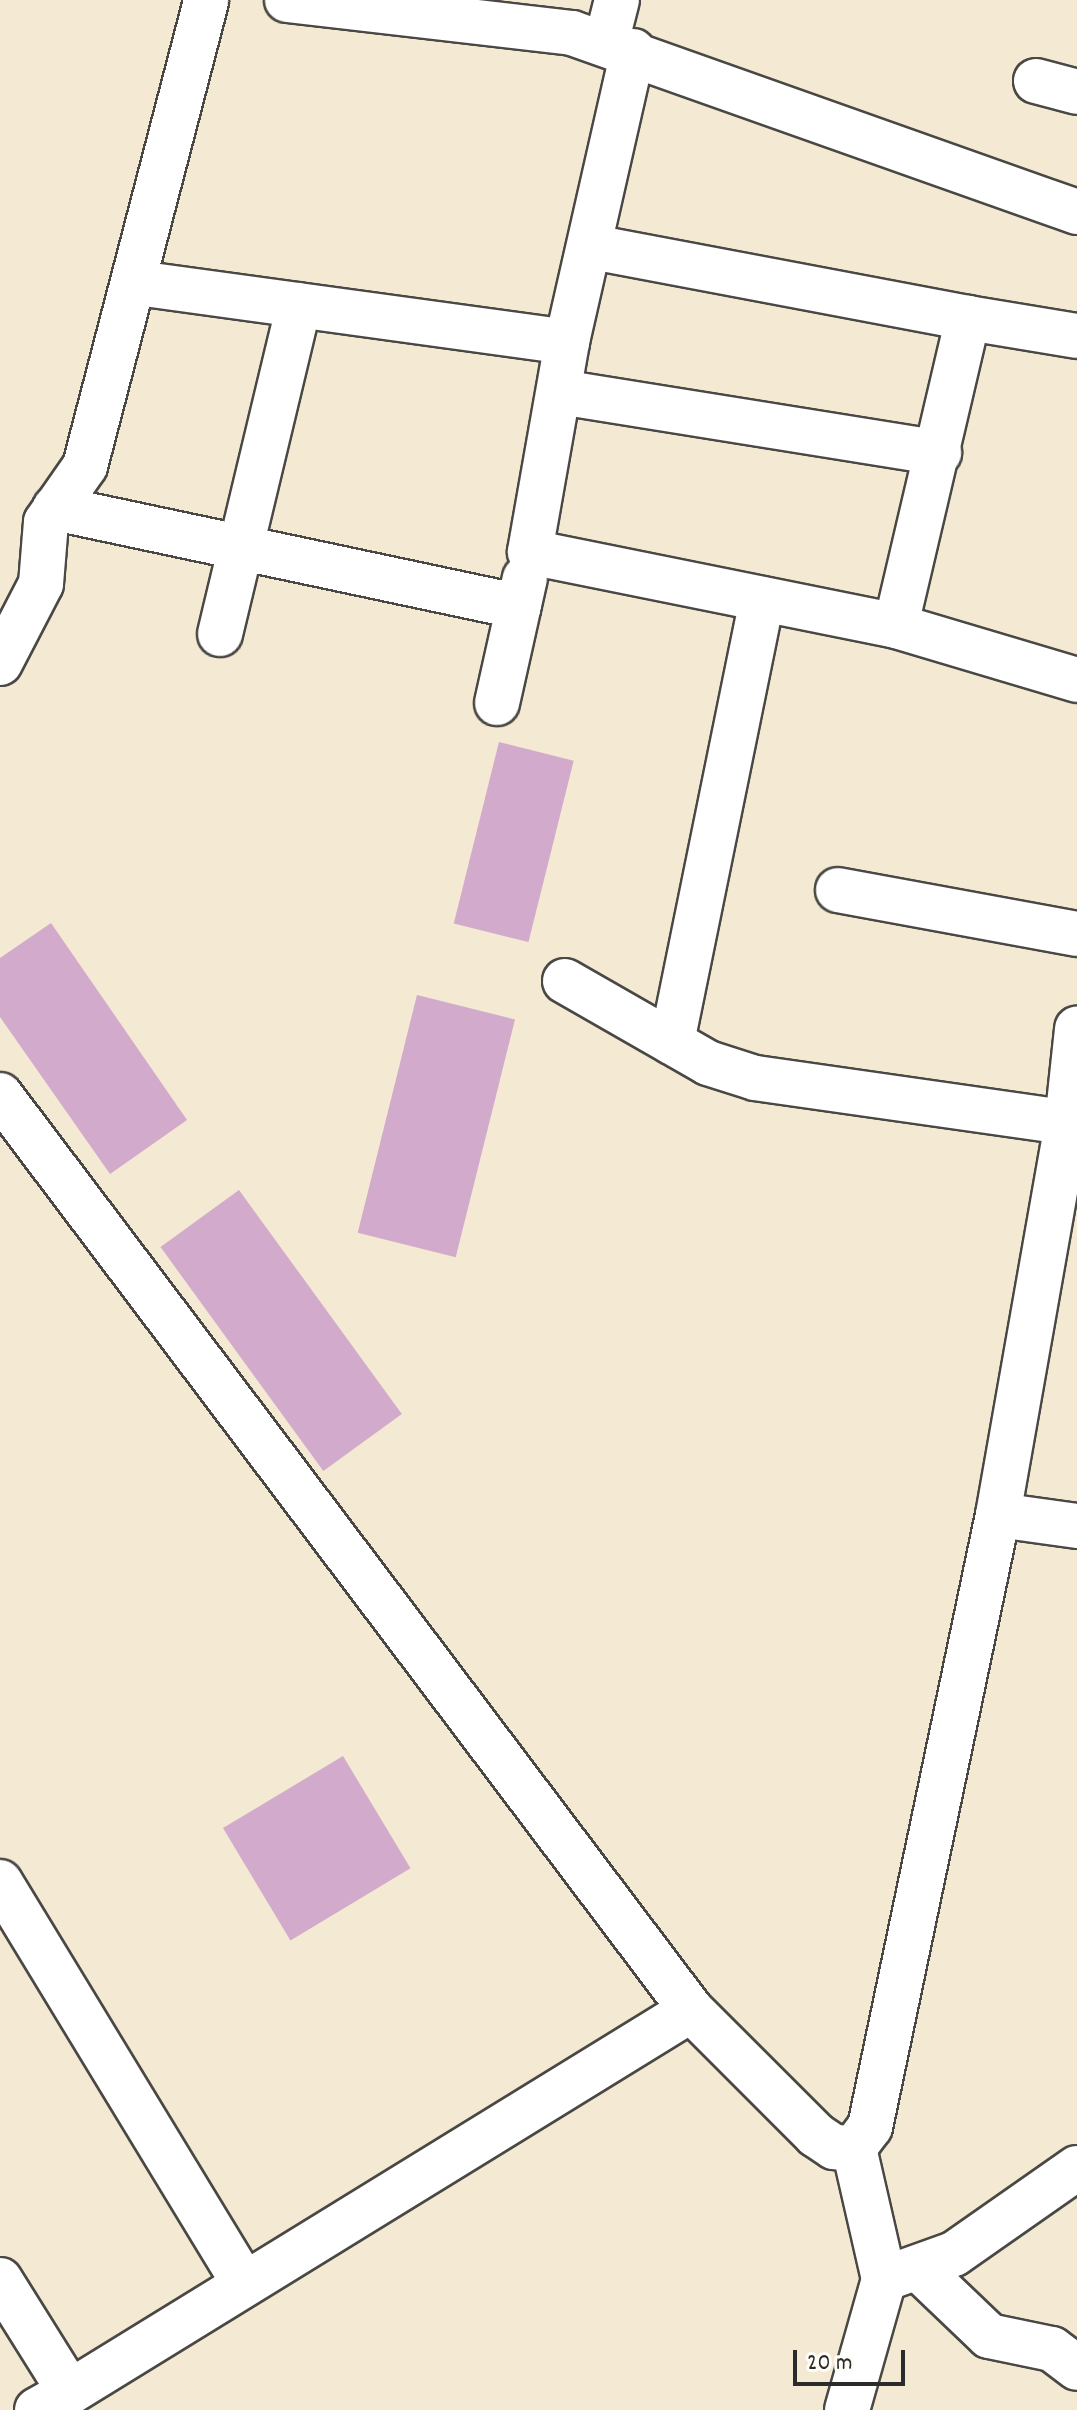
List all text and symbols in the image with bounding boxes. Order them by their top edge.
scale bar [797,2334,909,2384]
text: 20 m [807,2347,853,2381]

